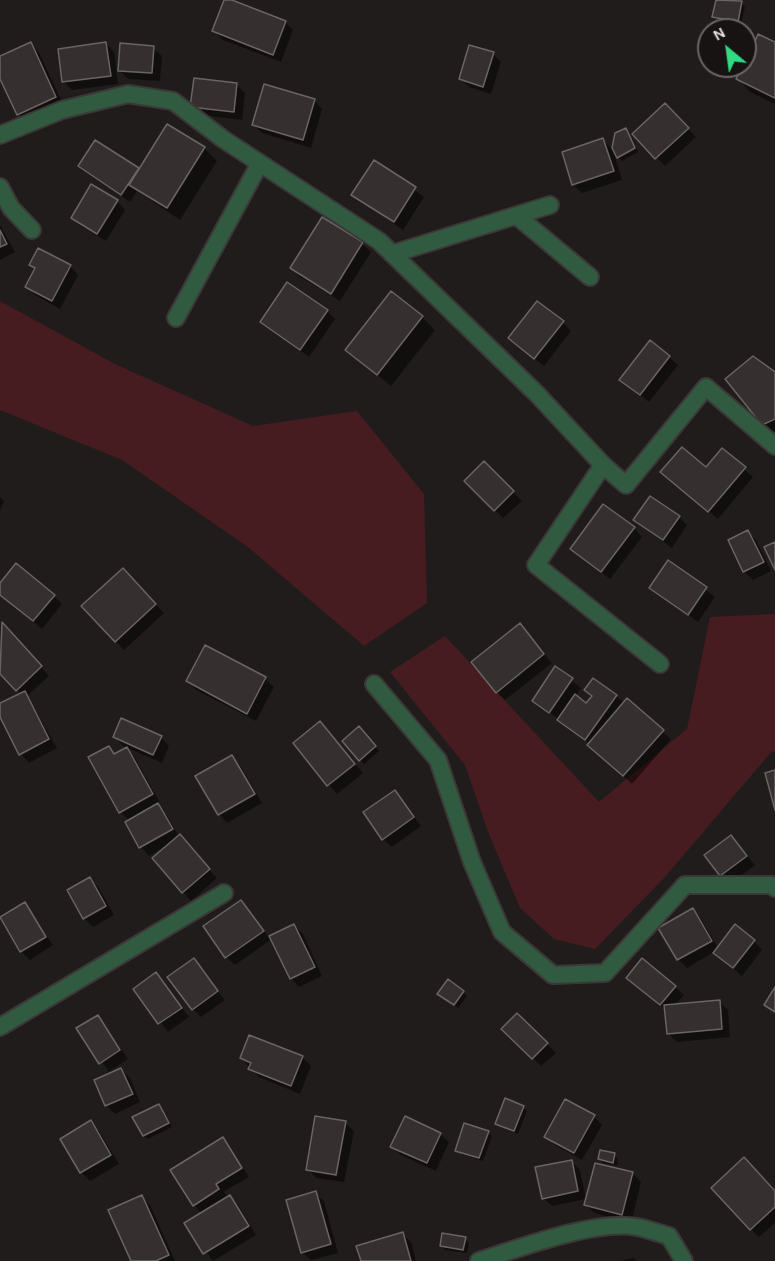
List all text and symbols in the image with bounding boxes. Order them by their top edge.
north arrow [697,18,757,78]
text: N [709,22,729,45]

